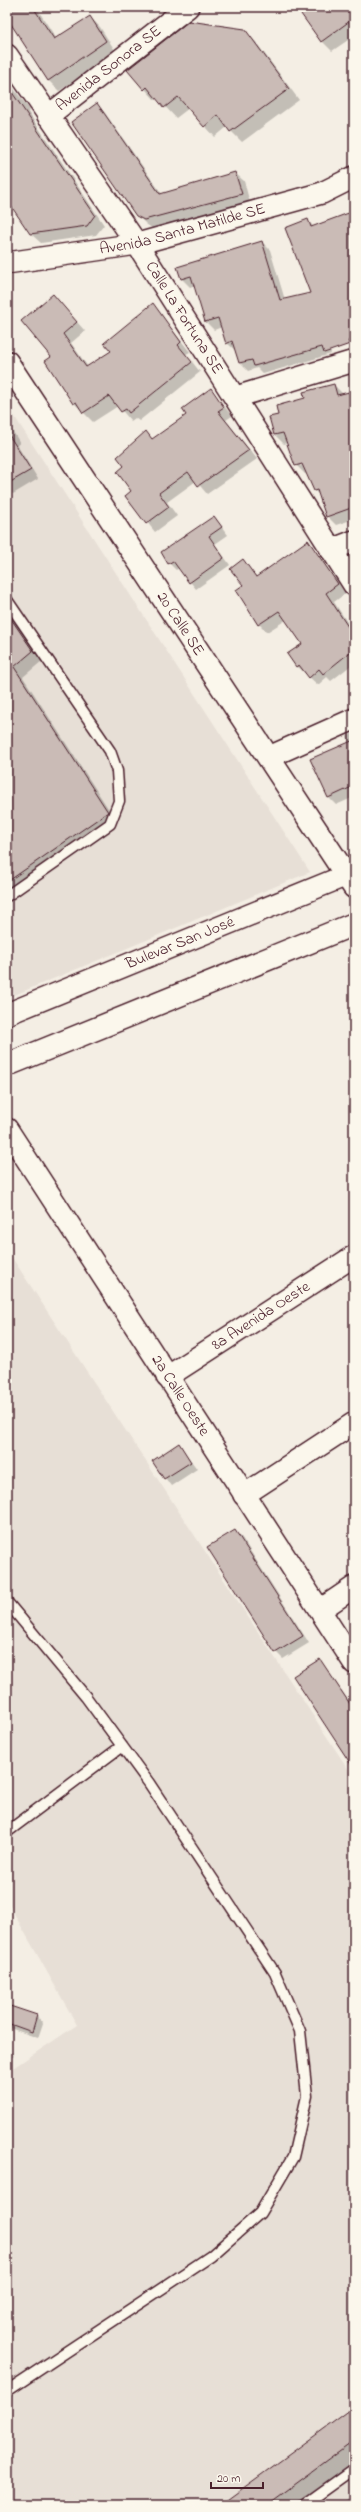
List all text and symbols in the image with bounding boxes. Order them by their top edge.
street label: Avenida Sonora SE [51,20,167,118]
street label: Avenida Santa Matilde SE [98,197,268,261]
street label: Calle La Fortuna SE [139,257,229,379]
street label: 20 Calle SE [150,587,210,661]
street label: Bulevar San José [121,910,239,977]
street label: 8a Avenida Oeste [207,1275,316,1357]
street label: 2a Calle Oeste [145,1350,216,1442]
scale bar [211,2464,263,2490]
text: 20 m [217,2470,240,2488]

